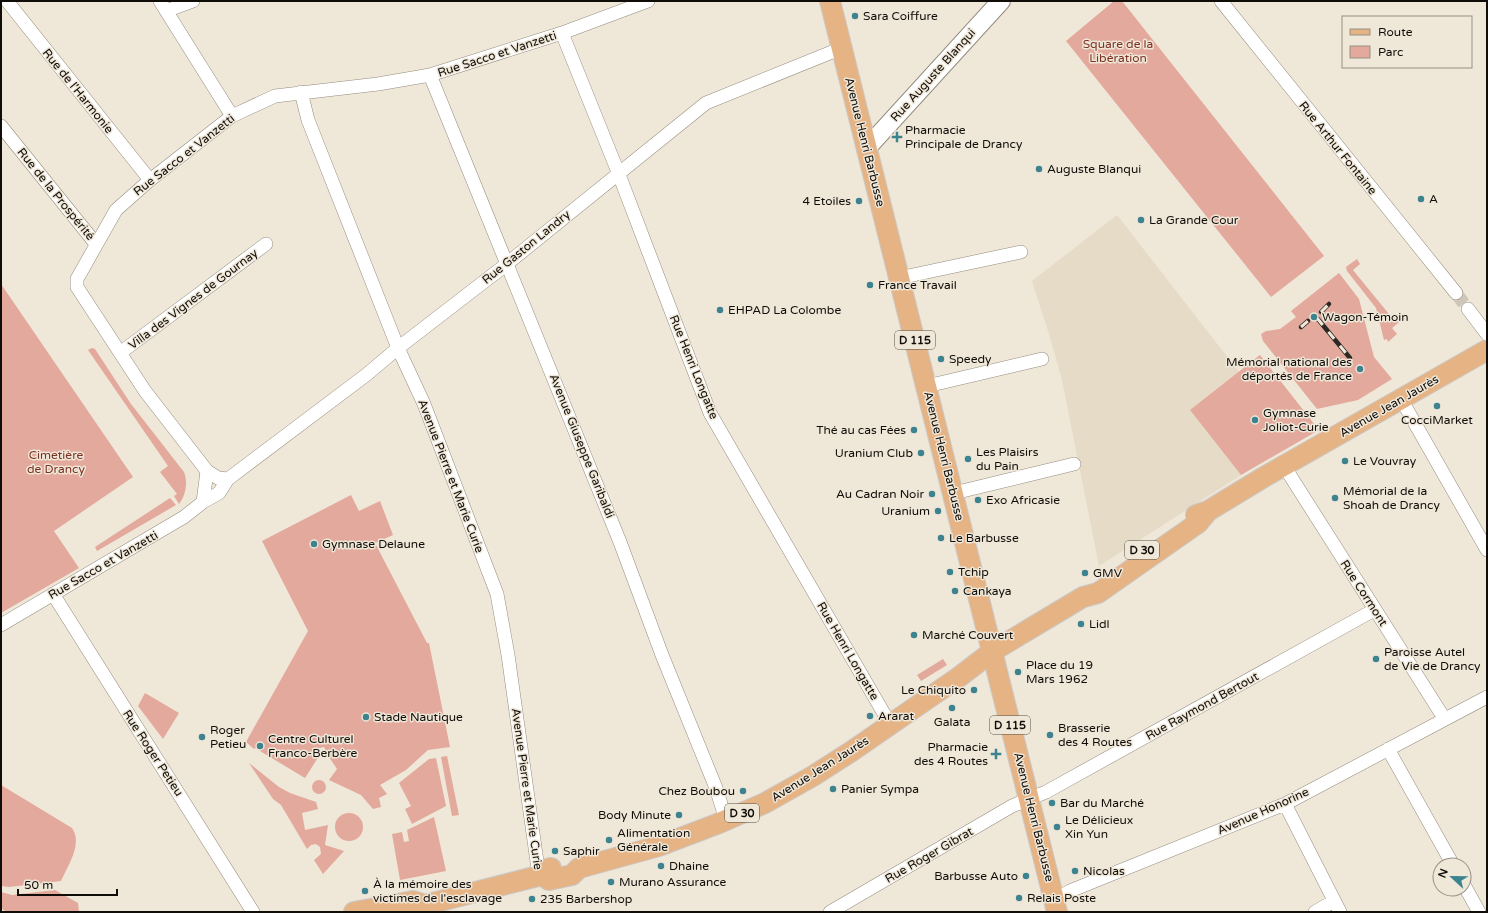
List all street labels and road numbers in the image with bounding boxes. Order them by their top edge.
street label: Rue Auguste Blanqui [888,26,978,124]
street label: Rue Sacco et Vanzetti [436,28,558,80]
street label: Rue de l'Harmonie [40,46,117,136]
street label: Avenue Henri Barbusse [842,76,888,208]
street label: Rue Arthur Fontaine [1296,99,1380,198]
street label: Rue Sacco et Vanzetti [131,111,237,199]
street label: Rue de la Prospérité [14,145,98,243]
street label: Rue Gaston Landry [479,207,573,287]
street label: Villa des Vignes de Gournay [126,245,261,352]
street label: Rue Henri Longatte [667,313,721,421]
road number: D 115 [895,331,935,349]
street label: Avenue Giuseppe Garibaldi [547,372,617,520]
street label: Avenue Jean Jaurès [1337,372,1441,440]
street label: Avenue Henri Barbusse [921,390,967,522]
street label: Avenue Pierre et Marie Curie [415,397,487,555]
street label: Rue Sacco et Vanzetti [46,528,160,602]
road number: D 30 [1125,541,1159,559]
street label: Rue Cormont [1337,557,1391,629]
street label: Rue Henri Longatte [814,599,882,703]
street label: Rue Raymond Bertout [1143,669,1261,743]
street label: Rue Roger Petieu [120,707,186,799]
street label: Avenue Pierre et Marie Curie [509,707,545,871]
road number: D 115 [990,716,1030,734]
street label: Avenue Jean Jaurès [769,733,871,805]
street label: Avenue Henri Barbusse [1011,751,1057,883]
street label: Avenue Honorine [1215,784,1311,837]
road number: D 30 [725,804,759,822]
street label: Rue Roger Gibrat [883,824,976,886]

